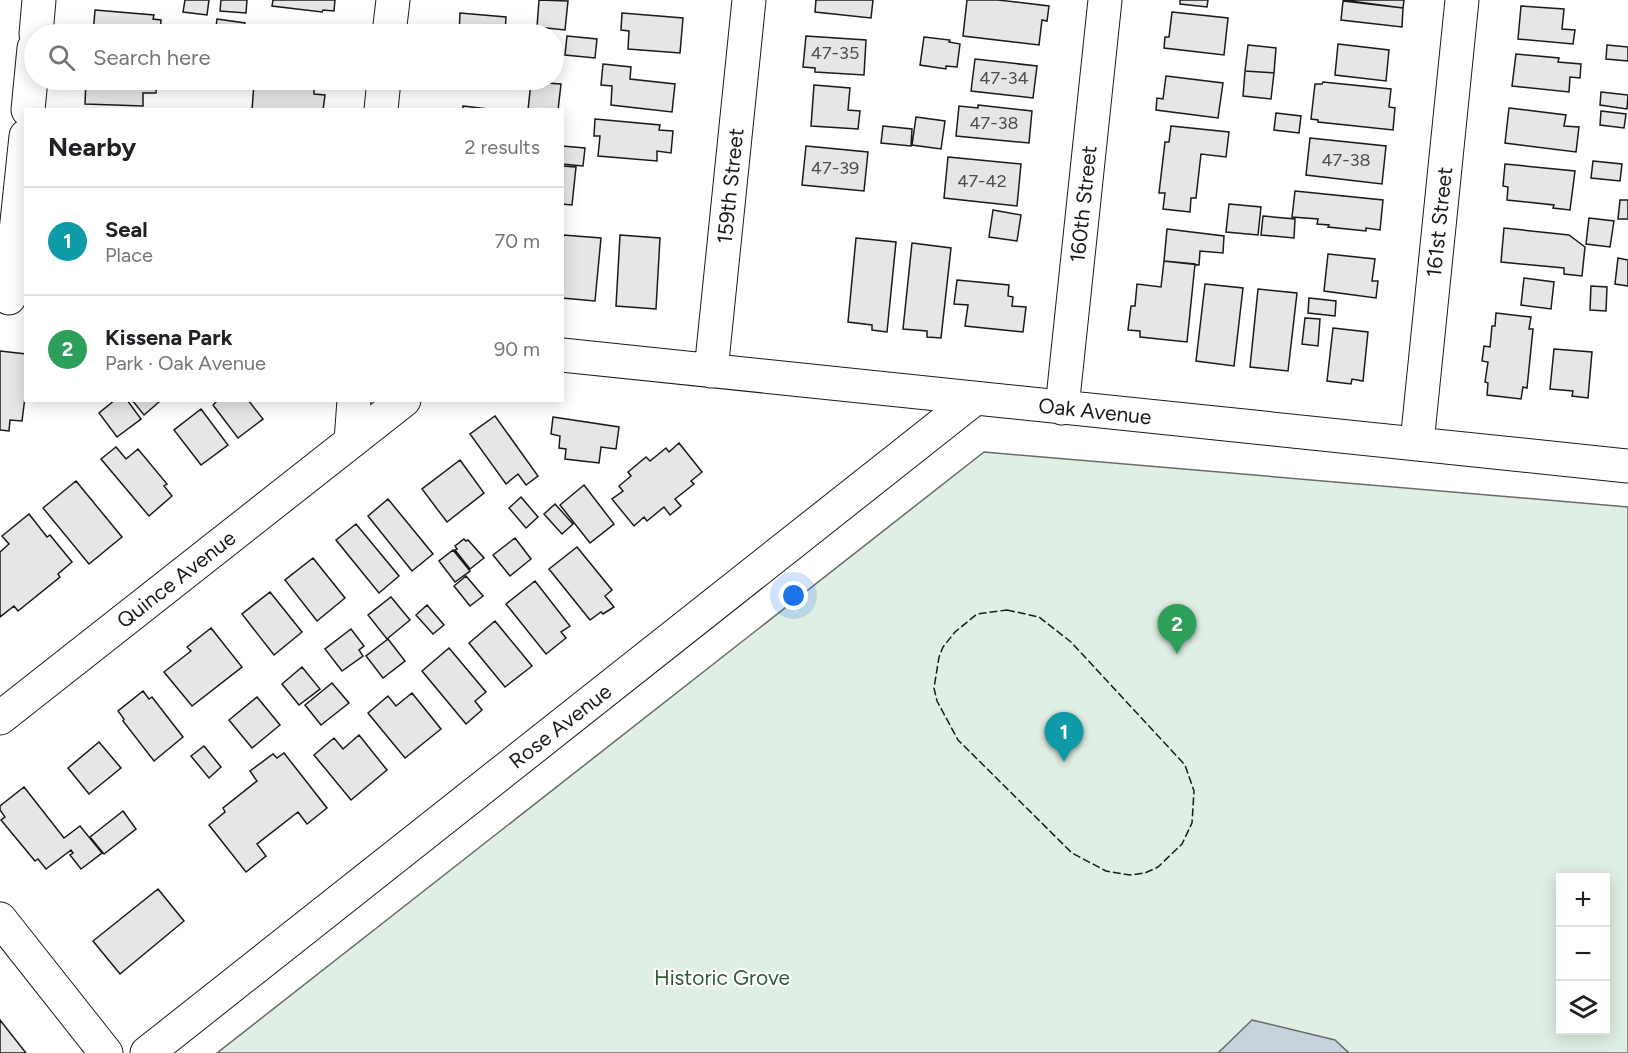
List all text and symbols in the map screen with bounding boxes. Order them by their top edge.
search box [24,24,564,90]
icon: search [45,41,78,74]
house number: 47-35 [811,42,859,64]
text: Search here [93,44,211,71]
house number: 47-34 [979,67,1029,89]
house number: 47-38 [969,112,1019,134]
street label: 159th Street [711,127,749,245]
text: Nearby [48,131,136,163]
text: 2 results [464,135,540,159]
street label: 160th Street [1064,144,1102,264]
house number: 47-38 [1321,149,1371,171]
house number: 47-39 [811,157,859,179]
street label: 161st Street [1421,165,1457,278]
house number: 47-42 [957,170,1007,192]
text: Seal [105,216,148,243]
text: 1 [63,229,72,253]
text: 70 m [494,229,540,253]
text: Place [105,243,153,267]
text: Kissena Park [105,324,233,351]
text: 2 [62,337,73,361]
text: 90 m [494,337,540,361]
text: Park · Oak Avenue [105,351,266,375]
street label: Oak Avenue [1037,393,1153,429]
street label: Quince Avenue [112,525,240,633]
your location [779,581,808,610]
pin: 2 [1158,604,1196,654]
street label: Rose Avenue [504,678,616,774]
pin: 1 [1044,712,1084,762]
map controls [1556,873,1610,1035]
button: + [1556,873,1610,927]
button: − [1556,927,1610,981]
park label: Historic Grove [654,965,790,990]
button: layers [1556,981,1610,1035]

